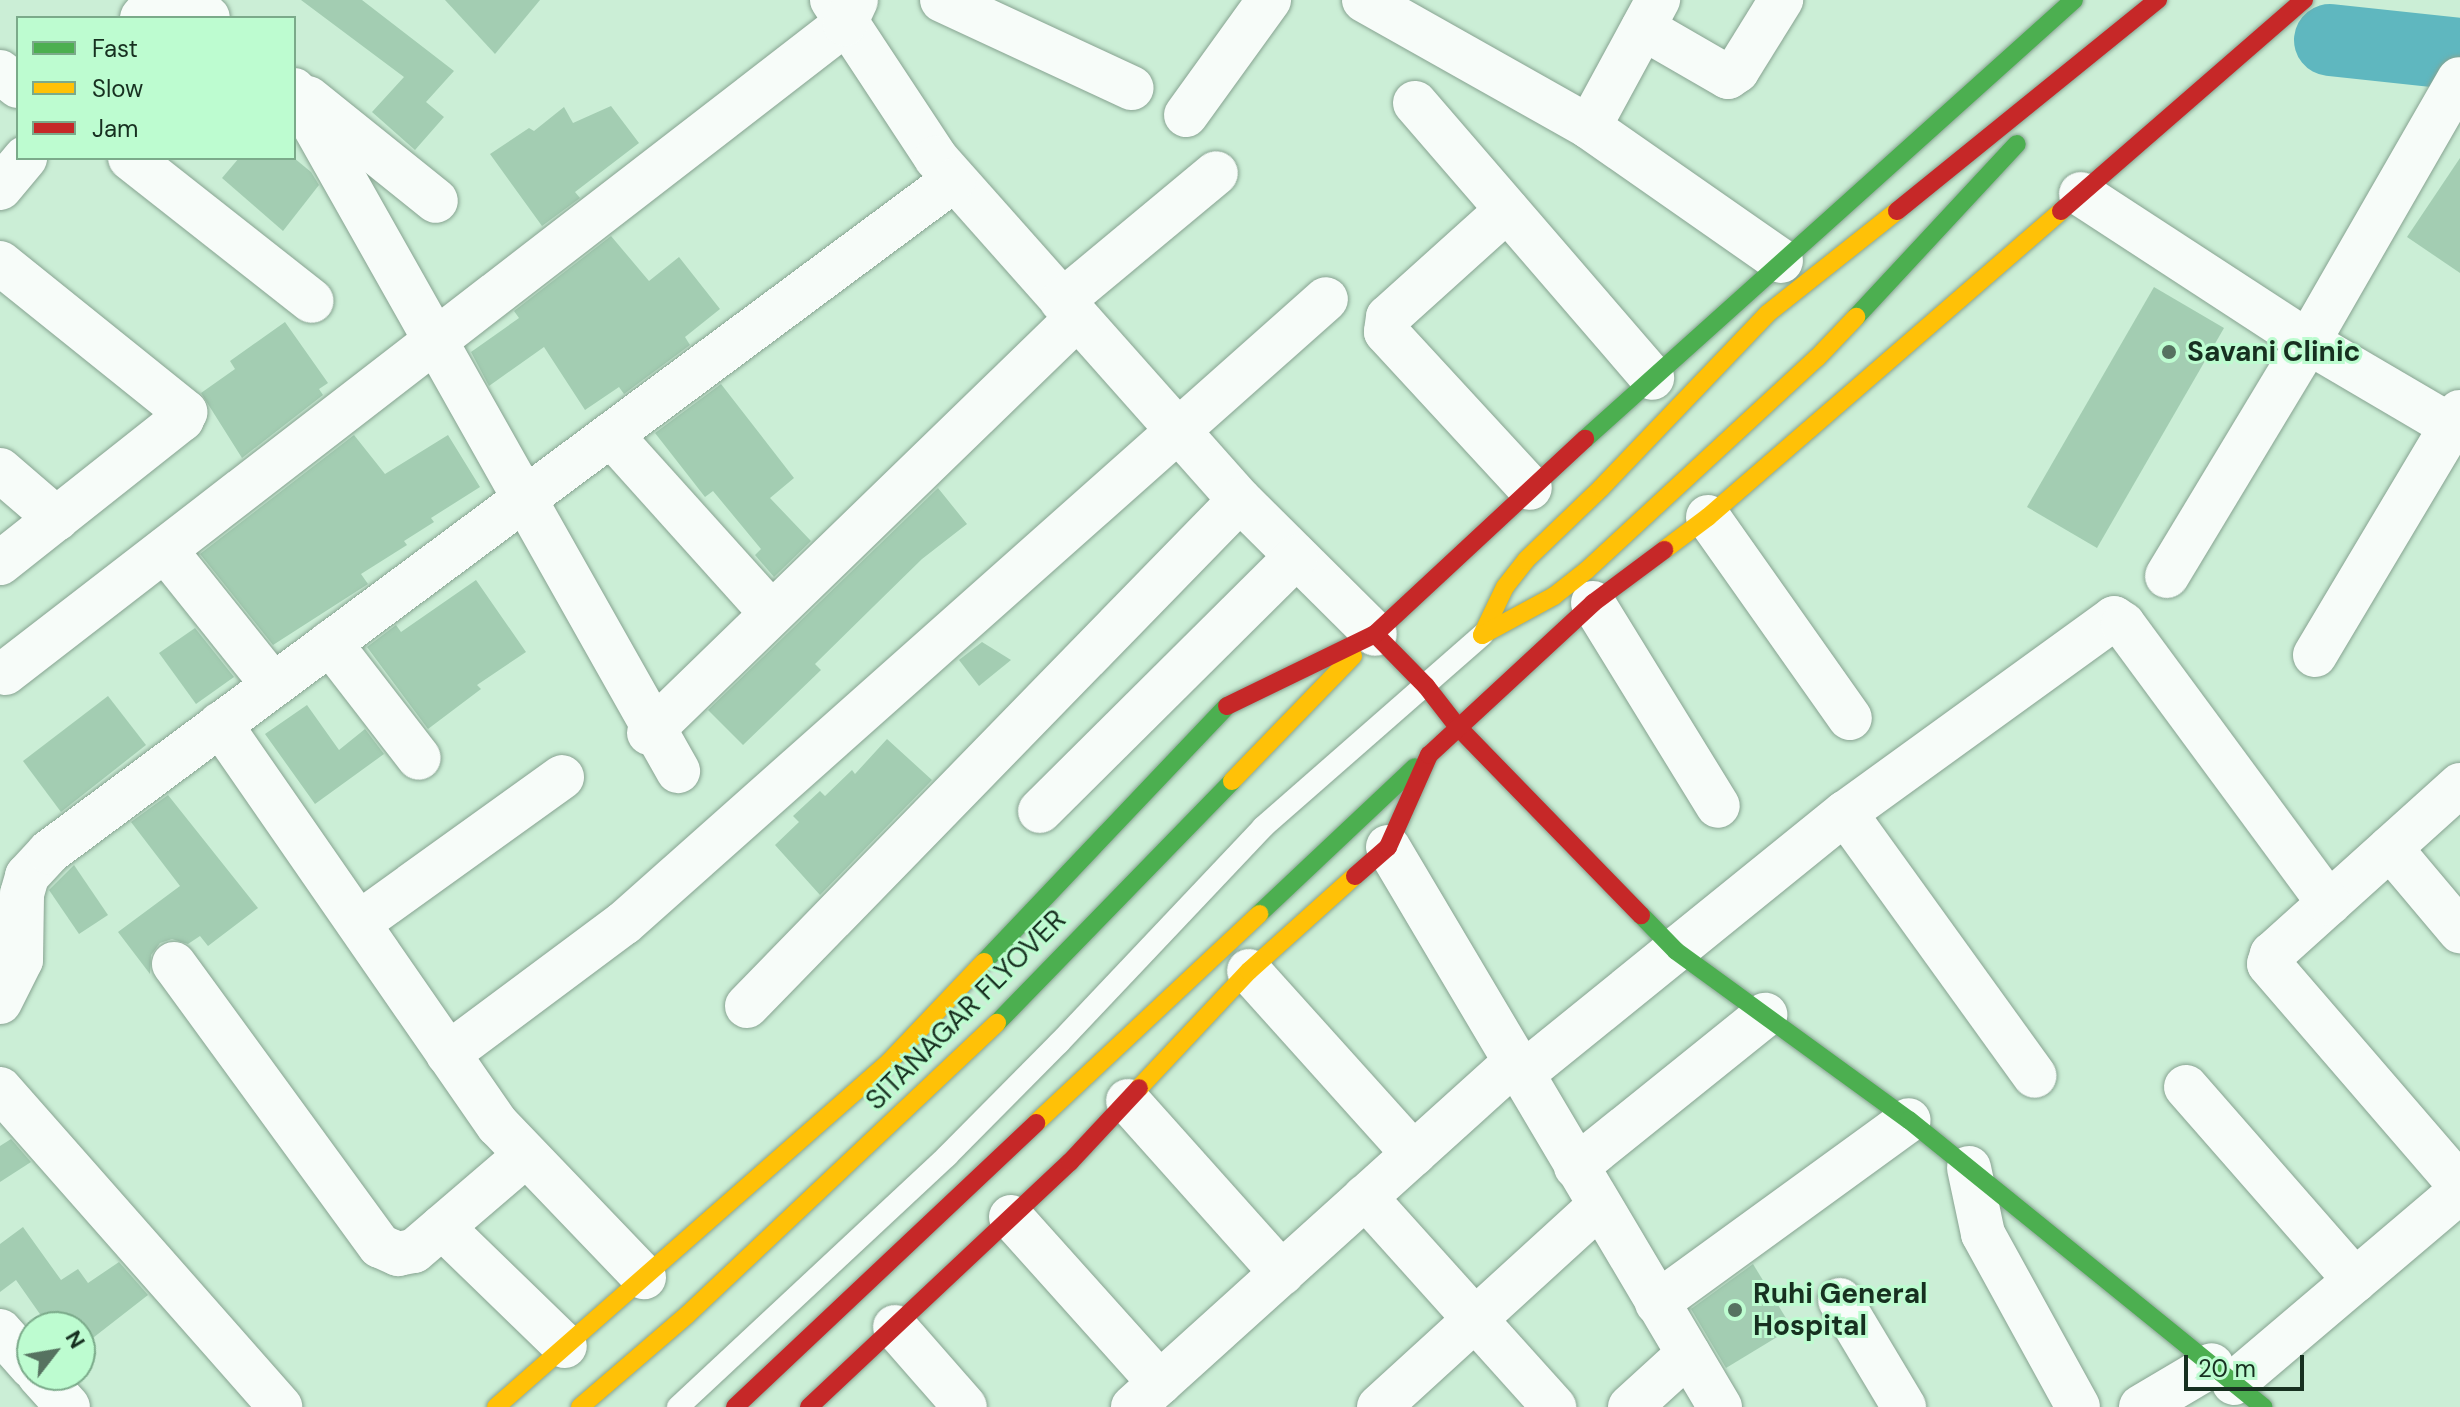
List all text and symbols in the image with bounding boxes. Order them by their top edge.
legend [16,16,296,160]
text: Fast [92,33,138,64]
text: Slow [92,73,143,104]
text: Jam [92,113,138,144]
place label: Savani Clinic [2187,335,2361,369]
marker: Savani Clinic [2158,341,2180,363]
street label: SITANAGAR FLYOVER [859,903,1073,1117]
place label: Ruhi General Hospital [1753,1277,1928,1343]
marker: Ruhi General Hospital [1724,1299,1746,1321]
north arrow [16,1311,96,1391]
text: N [59,1325,92,1354]
scale bar [2188,1339,2308,1389]
text: 20 m [2198,1353,2256,1384]

